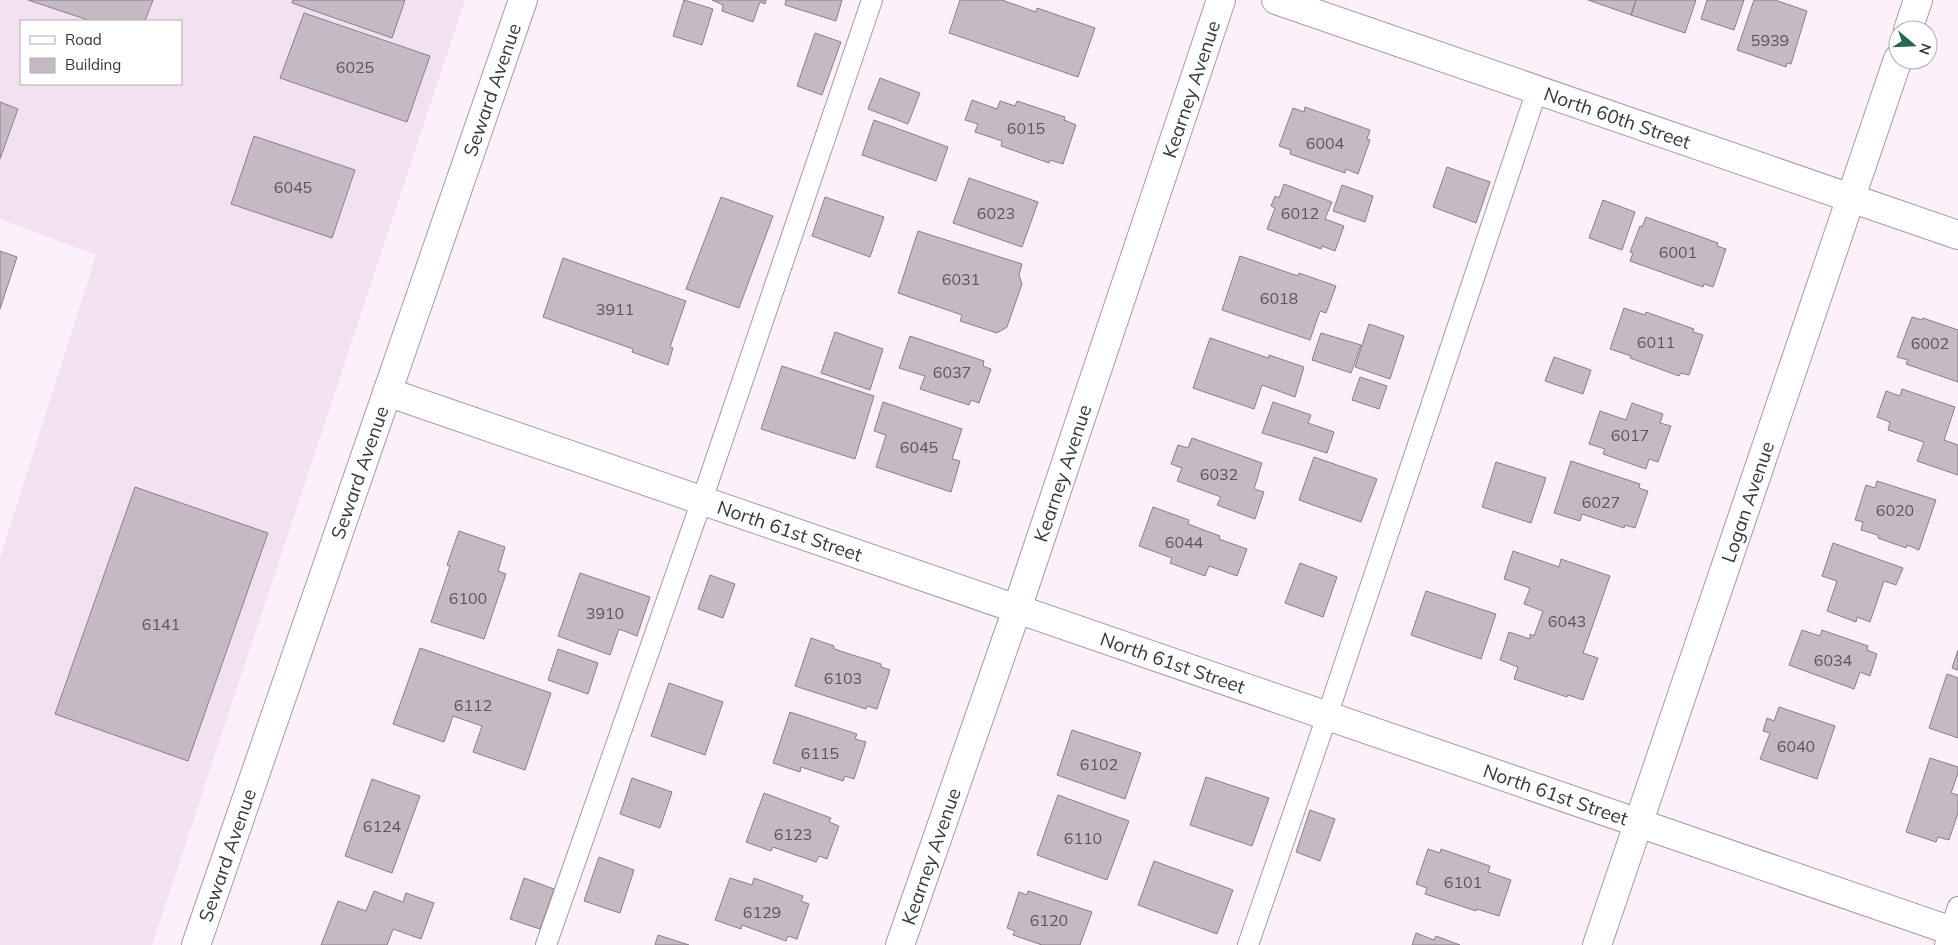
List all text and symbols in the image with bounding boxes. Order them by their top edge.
street label: Kearney Avenue [1157,18,1225,161]
legend [20,20,182,85]
street label: Seward Avenue [458,20,526,159]
north arrow [1888,20,1938,70]
text: Road [65,30,102,49]
house number: 5939 [1751,30,1789,50]
text: N [1915,41,1936,57]
text: Building [65,55,121,74]
house number: 6025 [336,57,374,77]
street label: North 60th Street [1541,81,1694,154]
house number: 6015 [1007,118,1045,138]
house number: 6004 [1306,133,1345,153]
house number: 6045 [274,177,312,197]
house number: 6023 [977,203,1015,223]
house number: 6012 [1281,203,1319,223]
house number: 6001 [1659,242,1697,262]
house number: 6031 [942,269,980,289]
house number: 6018 [1260,288,1298,308]
house number: 3911 [596,299,634,319]
house number: 6011 [1637,332,1675,352]
house number: 6002 [1911,333,1949,353]
house number: 6037 [933,362,971,382]
street label: Kearney Avenue [1028,402,1097,545]
street label: Seward Avenue [325,403,394,542]
house number: 6017 [1611,425,1649,445]
house number: 6045 [900,437,938,457]
street label: Logan Avenue [1716,438,1779,566]
house number: 6032 [1200,464,1238,484]
house number: 6027 [1582,492,1620,512]
street label: North 61st Street [714,495,866,567]
house number: 6020 [1876,500,1914,520]
house number: 6044 [1165,532,1204,552]
house number: 6100 [449,588,487,608]
house number: 3910 [586,603,624,623]
house number: 6043 [1548,611,1586,631]
house number: 6141 [142,614,180,634]
street label: North 61st Street [1097,627,1249,699]
house number: 6034 [1814,650,1853,670]
house number: 6103 [824,668,862,688]
house number: 6112 [454,695,492,715]
house number: 6040 [1777,736,1815,756]
house number: 6115 [801,743,839,763]
house number: 6102 [1080,754,1118,774]
street label: North 61st Street [1480,758,1632,831]
street label: Kearney Avenue [896,785,966,928]
street label: Seward Avenue [193,786,261,925]
house number: 6124 [363,816,402,836]
house number: 6123 [774,824,812,844]
house number: 6110 [1064,828,1102,848]
house number: 6101 [1444,872,1482,892]
house number: 6129 [743,902,781,922]
house number: 6120 [1030,910,1068,930]

